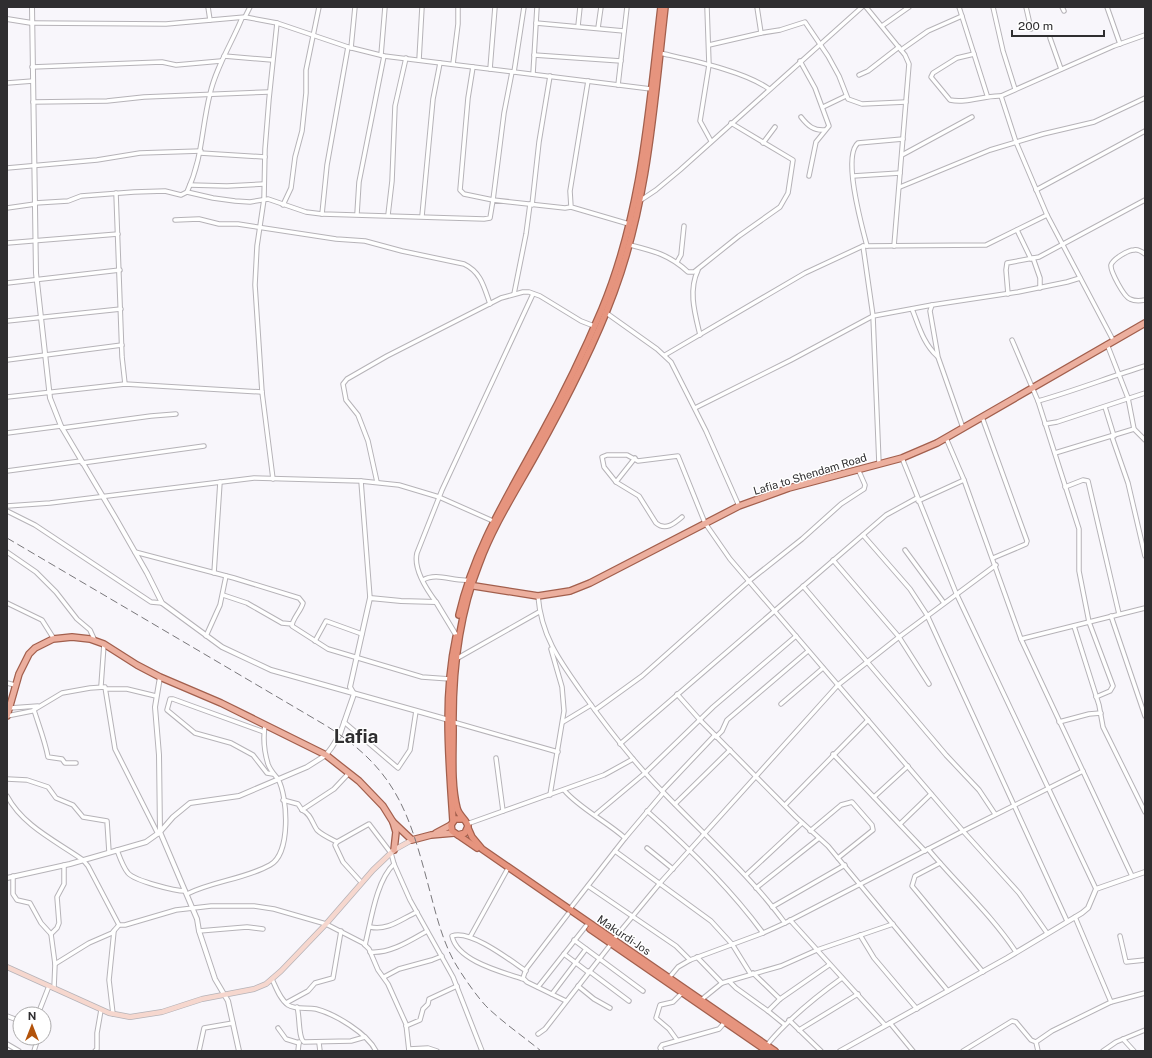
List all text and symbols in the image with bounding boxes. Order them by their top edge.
scale bar [1012,12,1104,38]
text: 200 m [1018,19,1053,33]
street label: Lafia to Shendam Road [752,451,868,497]
district label: Lafia [334,725,378,747]
street label: Makurdi-Jos [595,913,653,957]
north arrow [12,1006,52,1046]
text: N [28,1010,36,1022]

